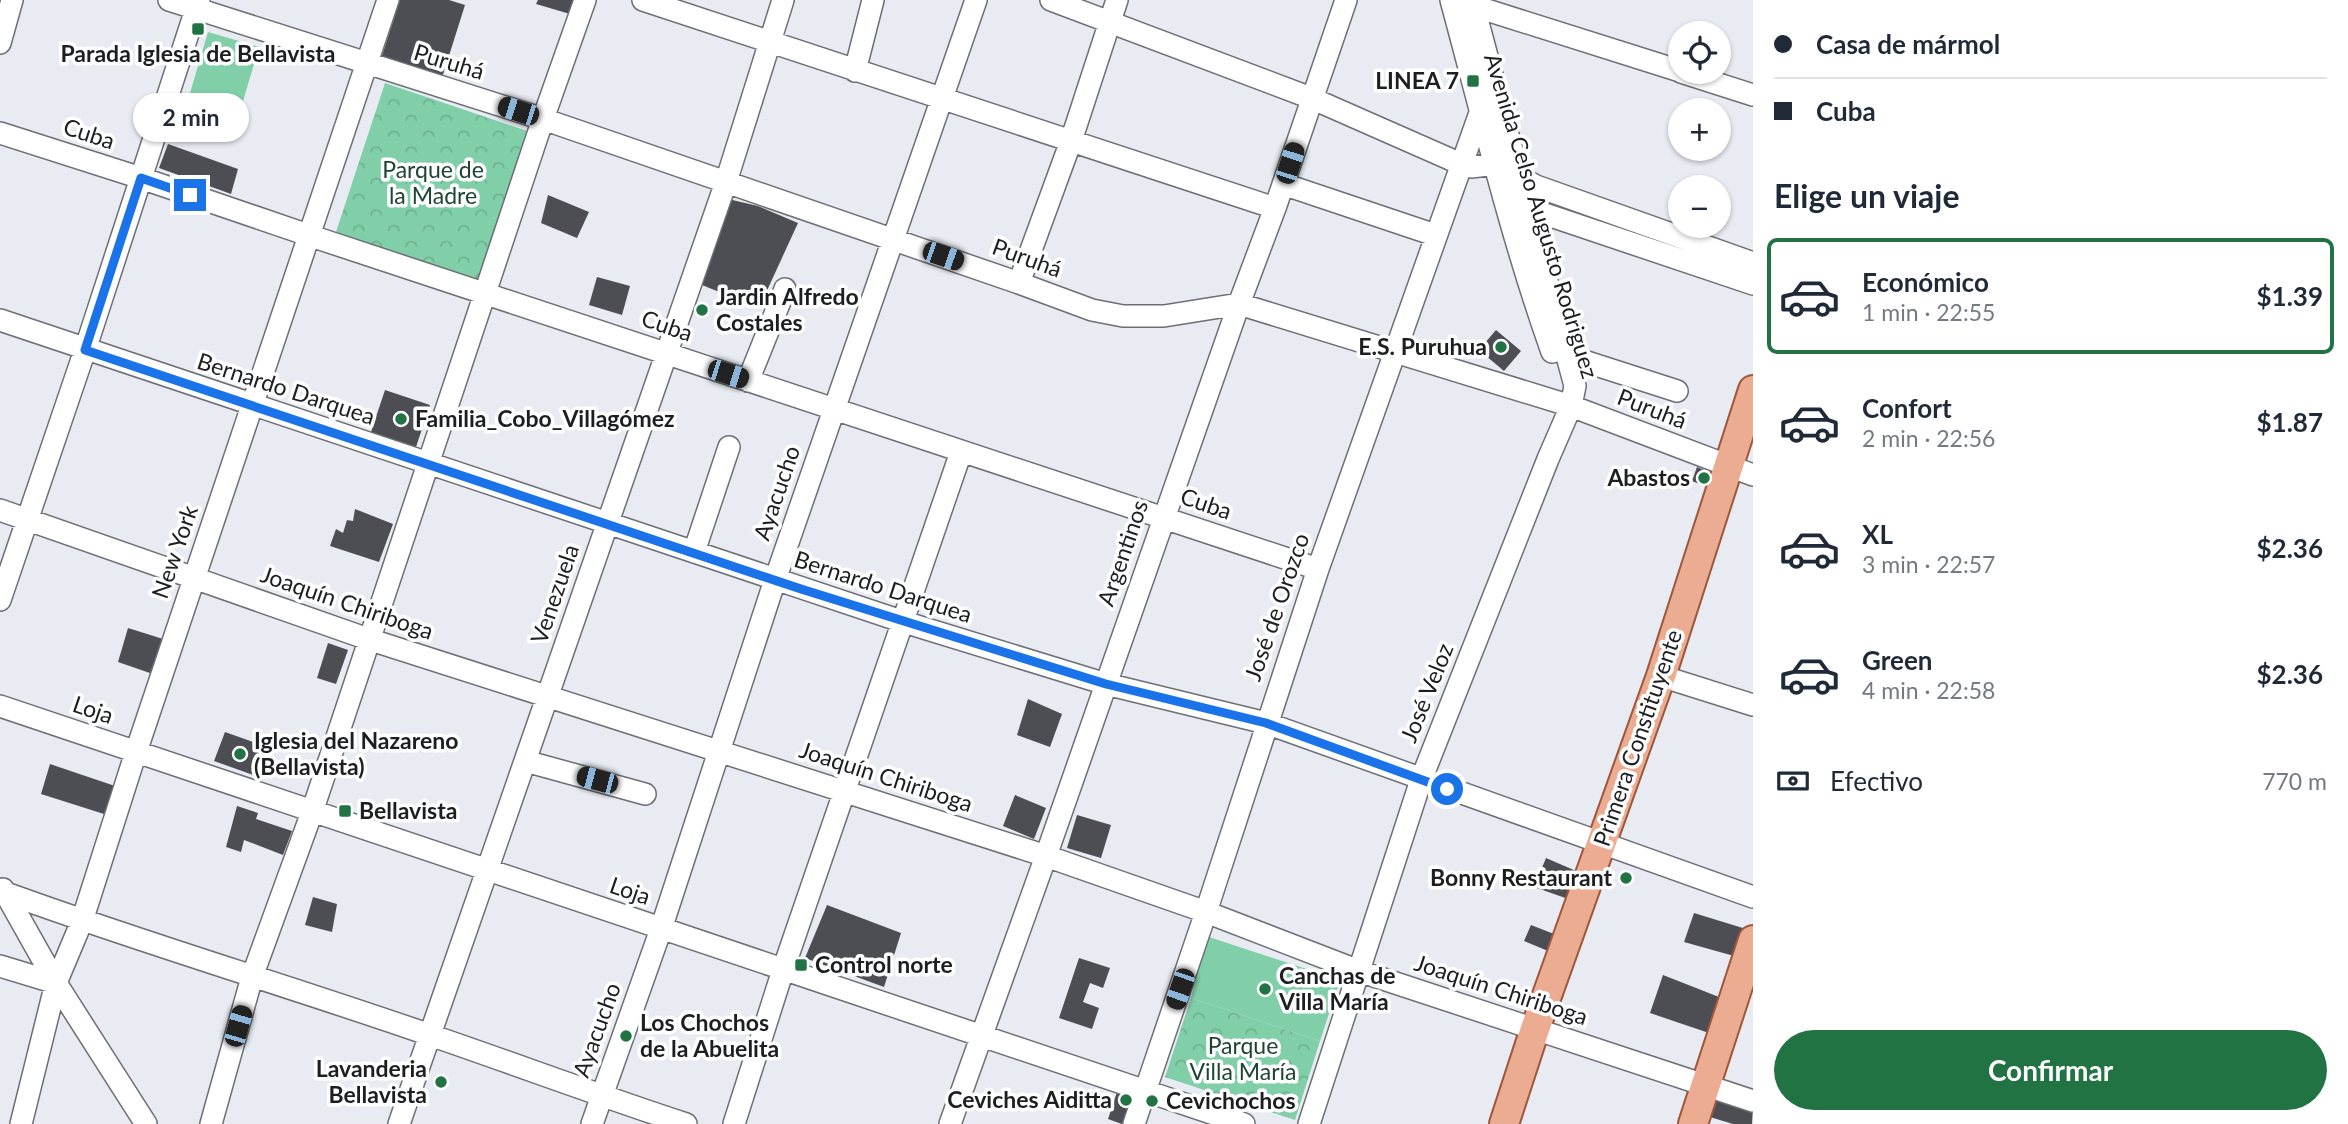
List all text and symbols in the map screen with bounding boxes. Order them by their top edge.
marker: Parada Iglesia de Bellavista [190,21,206,37]
map controls [1668,21,1731,238]
button: locate [1668,21,1731,84]
text: Casa de mármol [1816,28,2000,60]
street label: Puruhá [411,37,488,85]
place label: Parada Iglesia de Bellavista [60,39,336,67]
street label: Avenida Celso Augusto Rodriguez [1479,50,1605,382]
place label: LINEA 7 [1375,66,1459,94]
marker: LINEA 7 [1465,73,1481,89]
callout: 2 min [132,94,248,142]
car [495,95,542,127]
text: Cuba [1816,95,1876,127]
button: + [1668,98,1731,161]
text: 2 min [162,103,220,131]
street label: Cuba [60,112,119,154]
car [1274,140,1307,186]
park label: Parque de la Madre [382,155,484,209]
button: − [1668,175,1731,238]
text: Elige un viaje [1774,176,1959,215]
route end [174,179,206,211]
street label: Puruhá [989,232,1066,283]
car [920,239,967,273]
icon: car [1778,265,1841,328]
text: Económico [1862,266,1989,298]
text: $1.39 [2257,280,2323,312]
place label: Jardin Alfredo Costales [716,282,859,336]
text: 1 min · 22:55 [1862,298,1995,326]
marker: Jardin Alfredo Costales [694,302,710,318]
street label: Cuba [638,303,697,347]
place label: E.S. Puruhua [1358,332,1487,360]
marker: E.S. Puruhua [1493,339,1509,355]
street label: Bernardo Darquea [194,346,379,430]
car [705,358,752,390]
street label: Puruhá [1614,382,1691,434]
icon: car [1778,391,1841,454]
text: Confort [1862,392,1952,424]
place label: Familia_Cobo_Villagómez [415,404,675,432]
text: $1.87 [2257,406,2323,438]
marker: Familia_Cobo_Villagómez [393,411,409,427]
text: 2 min · 22:56 [1862,424,1995,452]
street label: Ayacucho [747,442,805,544]
place label: Abastos [1606,463,1690,491]
marker: Abastos [1696,470,1712,486]
street label: Cuba [1177,481,1236,525]
street label: Argentinos [1091,496,1153,609]
street label: New York [145,501,203,602]
icon: car [1778,517,1841,580]
text: XL [1862,518,1893,550]
street label: José de Orozco [1238,529,1314,684]
text: $2.36 [2257,532,2323,564]
street label: Venezuela [524,540,584,647]
street label: Bernardo Darquea [791,544,976,628]
text: 3 min · 22:57 [1862,550,1995,578]
street label: Joaquín Chiriboga [257,559,437,645]
street label: Primera Constituyente [1587,626,1687,850]
street label: José Veloz [1394,639,1459,746]
icon: car [1778,643,1841,706]
text: Green [1862,644,1932,676]
text: $2.36 [2257,658,2323,690]
text: 4 min · 22:58 [1862,676,1995,704]
street label: Loja [69,689,117,729]
place label: Iglesia del Nazareno (Bellavista) [254,726,458,780]
street label: Joaquín Chiriboga [796,735,977,817]
marker: Iglesia del Nazareno (Bellavista) [232,746,248,762]
icon: cash [1774,762,1812,800]
car [574,764,621,796]
text: Efectivo [1830,765,1923,797]
text: 770 m [2262,767,2327,795]
route start [1431,773,1463,805]
place label: Bellavista [359,796,457,824]
marker: Bellavista [337,803,353,819]
place label: Bonny Restaurant [1430,863,1612,891]
street label: Loja [606,870,654,910]
marker: Bonny Restaurant [1618,870,1634,886]
street label: Joaquín Chiriboga [1411,948,1592,1030]
place label: Control norte [815,950,953,978]
marker: Control norte [793,957,809,973]
place label: Canchas de Villa María [1278,961,1396,1015]
car [1164,966,1197,1012]
street label: Ayacucho [566,979,626,1081]
marker: Canchas de Villa María [1257,981,1273,997]
car [223,1003,254,1049]
place label: Los Chochos de la Abuelita [640,1008,779,1062]
marker: Los Chochos de la Abuelita [618,1028,634,1044]
button: Confirmar [1774,1030,2327,1110]
park label: Parque Villa María [1189,1031,1297,1085]
place label: Lavanderia Bellavista [316,1054,427,1108]
marker: Lavanderia Bellavista [433,1074,449,1090]
place label: Ceviches Aiditta [947,1085,1112,1113]
place label: Cevichochos [1166,1086,1296,1114]
marker: Ceviches Aiditta [1118,1092,1134,1108]
marker: Cevichochos [1144,1093,1160,1109]

